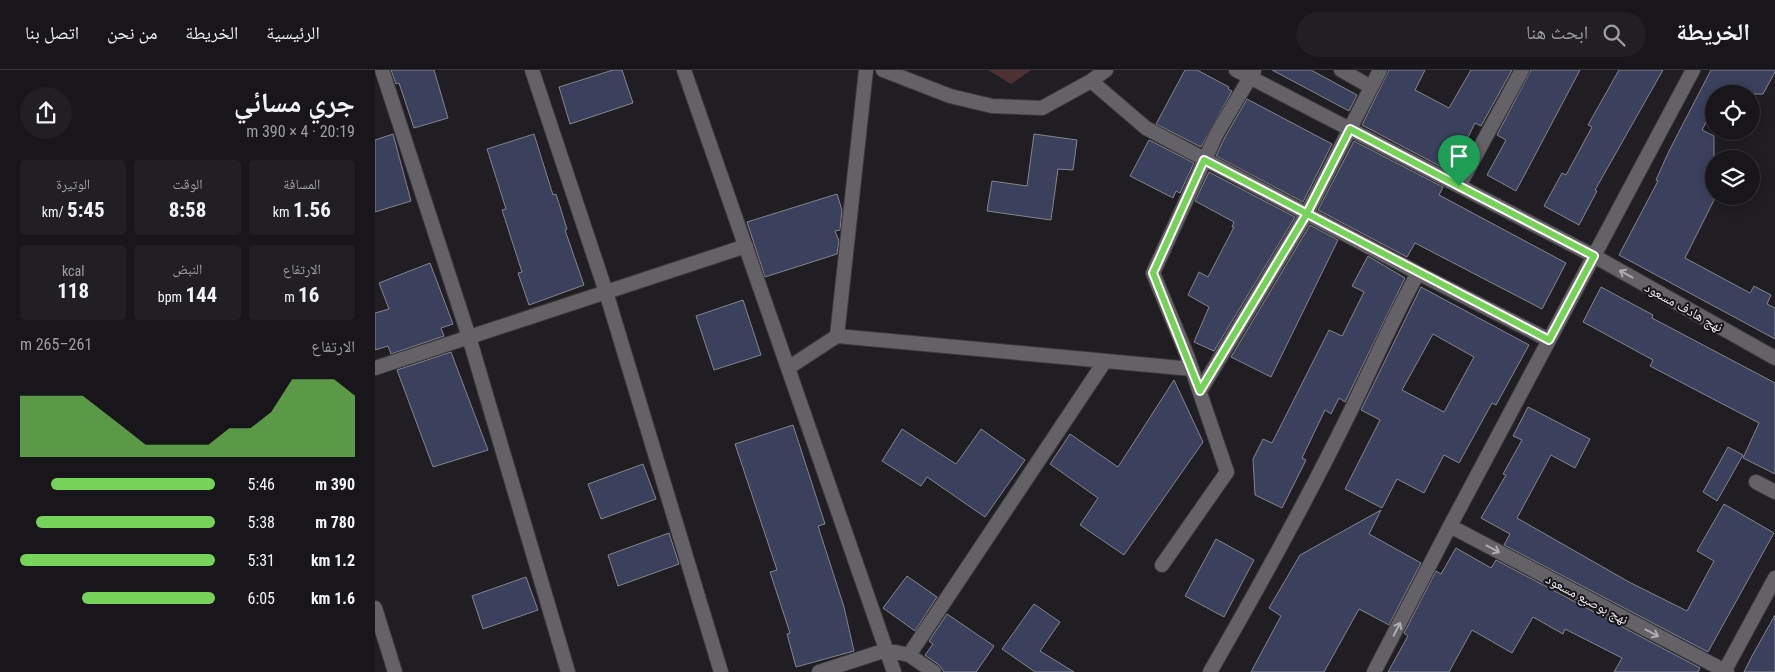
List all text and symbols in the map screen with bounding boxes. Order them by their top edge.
search box [1296,12,1646,57]
text: الخريطة [1676,18,1750,46]
text: ابحث هنا [1526,21,1588,44]
icon: search [1600,21,1628,49]
text: اتصل بنا [25,22,79,43]
text: من نحن [107,22,157,43]
text: الخريطة [185,22,238,43]
text: الرئيسية [266,22,320,43]
map controls [1705,85,1760,205]
button: locate [1705,85,1760,140]
text: جري مسائي [234,86,355,119]
button: share [20,87,72,139]
text: 20:19 · 4 × 390 m [246,122,355,141]
pin [1438,135,1480,186]
icon: arrive [1445,142,1473,170]
button: layers [1705,150,1760,205]
text: الوتيرة [56,176,90,192]
text: الوقت [172,176,203,192]
text: المسافة [283,176,320,192]
text: 5:45 [67,198,105,222]
text: 8:58 [169,198,206,222]
text: 1.56 [293,198,331,222]
text: /km [42,204,67,220]
text: km [273,204,293,220]
text: النبض [173,261,202,277]
text: الارتفاع [283,261,321,277]
text: kcal [62,263,84,279]
one-way arrow [1618,269,1633,279]
text: 118 [57,279,89,303]
street label: نهج هادف مسعود [1641,279,1726,337]
text: 144 [185,283,217,307]
text: 16 [298,283,319,307]
text: bpm [158,289,185,305]
text: m [284,289,298,305]
text: 261–265 m [20,335,92,354]
text: الارتفاع [311,337,355,356]
text: 5:46 [248,475,275,494]
text: 390 m [315,475,355,494]
text: 5:38 [248,513,275,532]
text: 780 m [315,513,355,532]
one-way arrow [1485,545,1500,554]
text: 5:31 [248,551,275,570]
text: 1.2 km [311,551,355,570]
street label: نهج بوصبع مسعود [1542,571,1631,629]
text: 6:05 [248,589,275,608]
text: 1.6 km [311,589,355,608]
one-way arrow [1392,621,1402,636]
one-way arrow [1644,629,1659,638]

